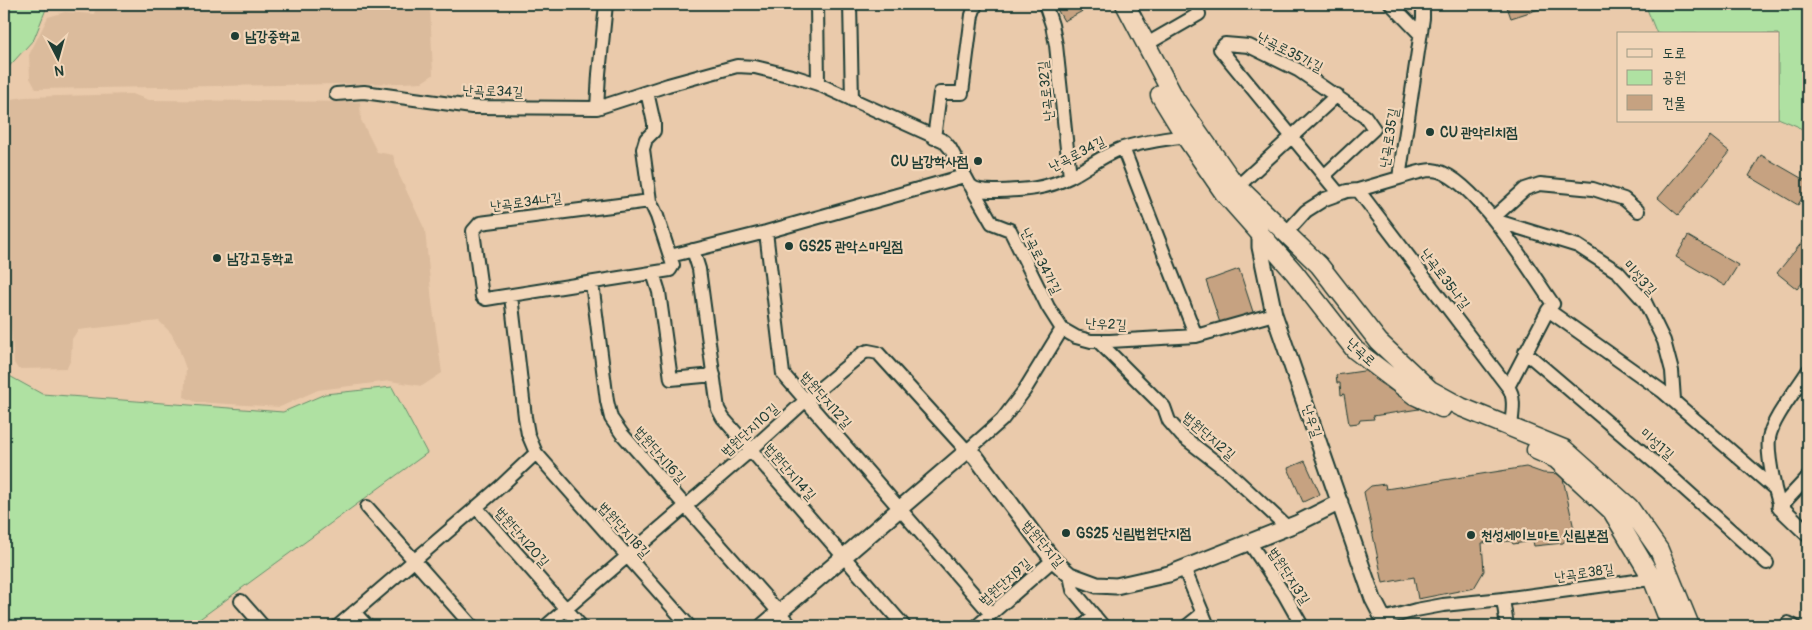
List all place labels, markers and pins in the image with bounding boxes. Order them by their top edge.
place label: 남강중학교 [245,28,301,45]
marker: 남강중학교 [229,30,241,42]
place label: CU 관악리치점 [1440,124,1518,141]
marker: CU 관악리치점 [1424,126,1436,138]
place label: CU 남강학사점 [891,153,969,170]
marker: CU 남강학사점 [972,155,984,167]
place label: GS25 관악스마일점 [799,238,903,255]
marker: GS25 관악스마일점 [783,240,795,252]
place label: 남강고등학교 [227,250,295,267]
marker: 남강고등학교 [211,252,223,264]
place label: GS25 신림법원단지점 [1076,525,1191,542]
marker: GS25 신림법원단지점 [1060,527,1072,539]
place label: 천성세이브마트 신림본점 [1481,527,1609,544]
marker: 천성세이브마트 신림본점 [1465,529,1477,541]

